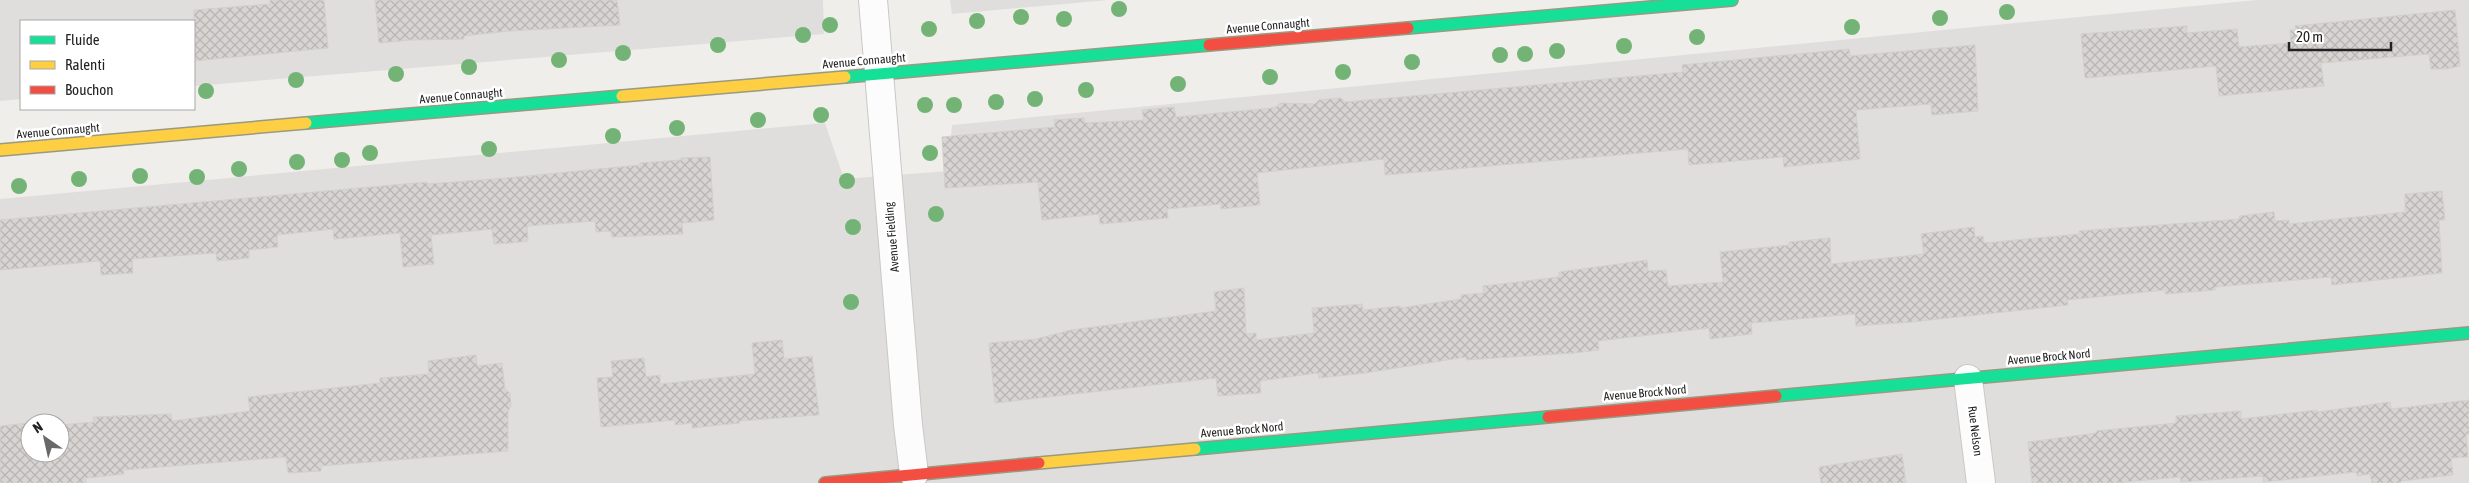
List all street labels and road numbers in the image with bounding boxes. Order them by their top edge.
street label: Avenue Connaught [1226,15,1311,37]
street label: Avenue Connaught [822,50,907,72]
street label: Avenue Connaught [419,85,504,107]
street label: Avenue Connaught [16,120,101,142]
street label: Avenue Fielding [882,200,902,273]
street label: Avenue Brock Nord [2007,346,2091,368]
street label: Avenue Brock Nord [1603,382,1687,404]
street label: Rue Nelson [1965,405,1985,457]
street label: Avenue Brock Nord [1200,419,1284,441]

